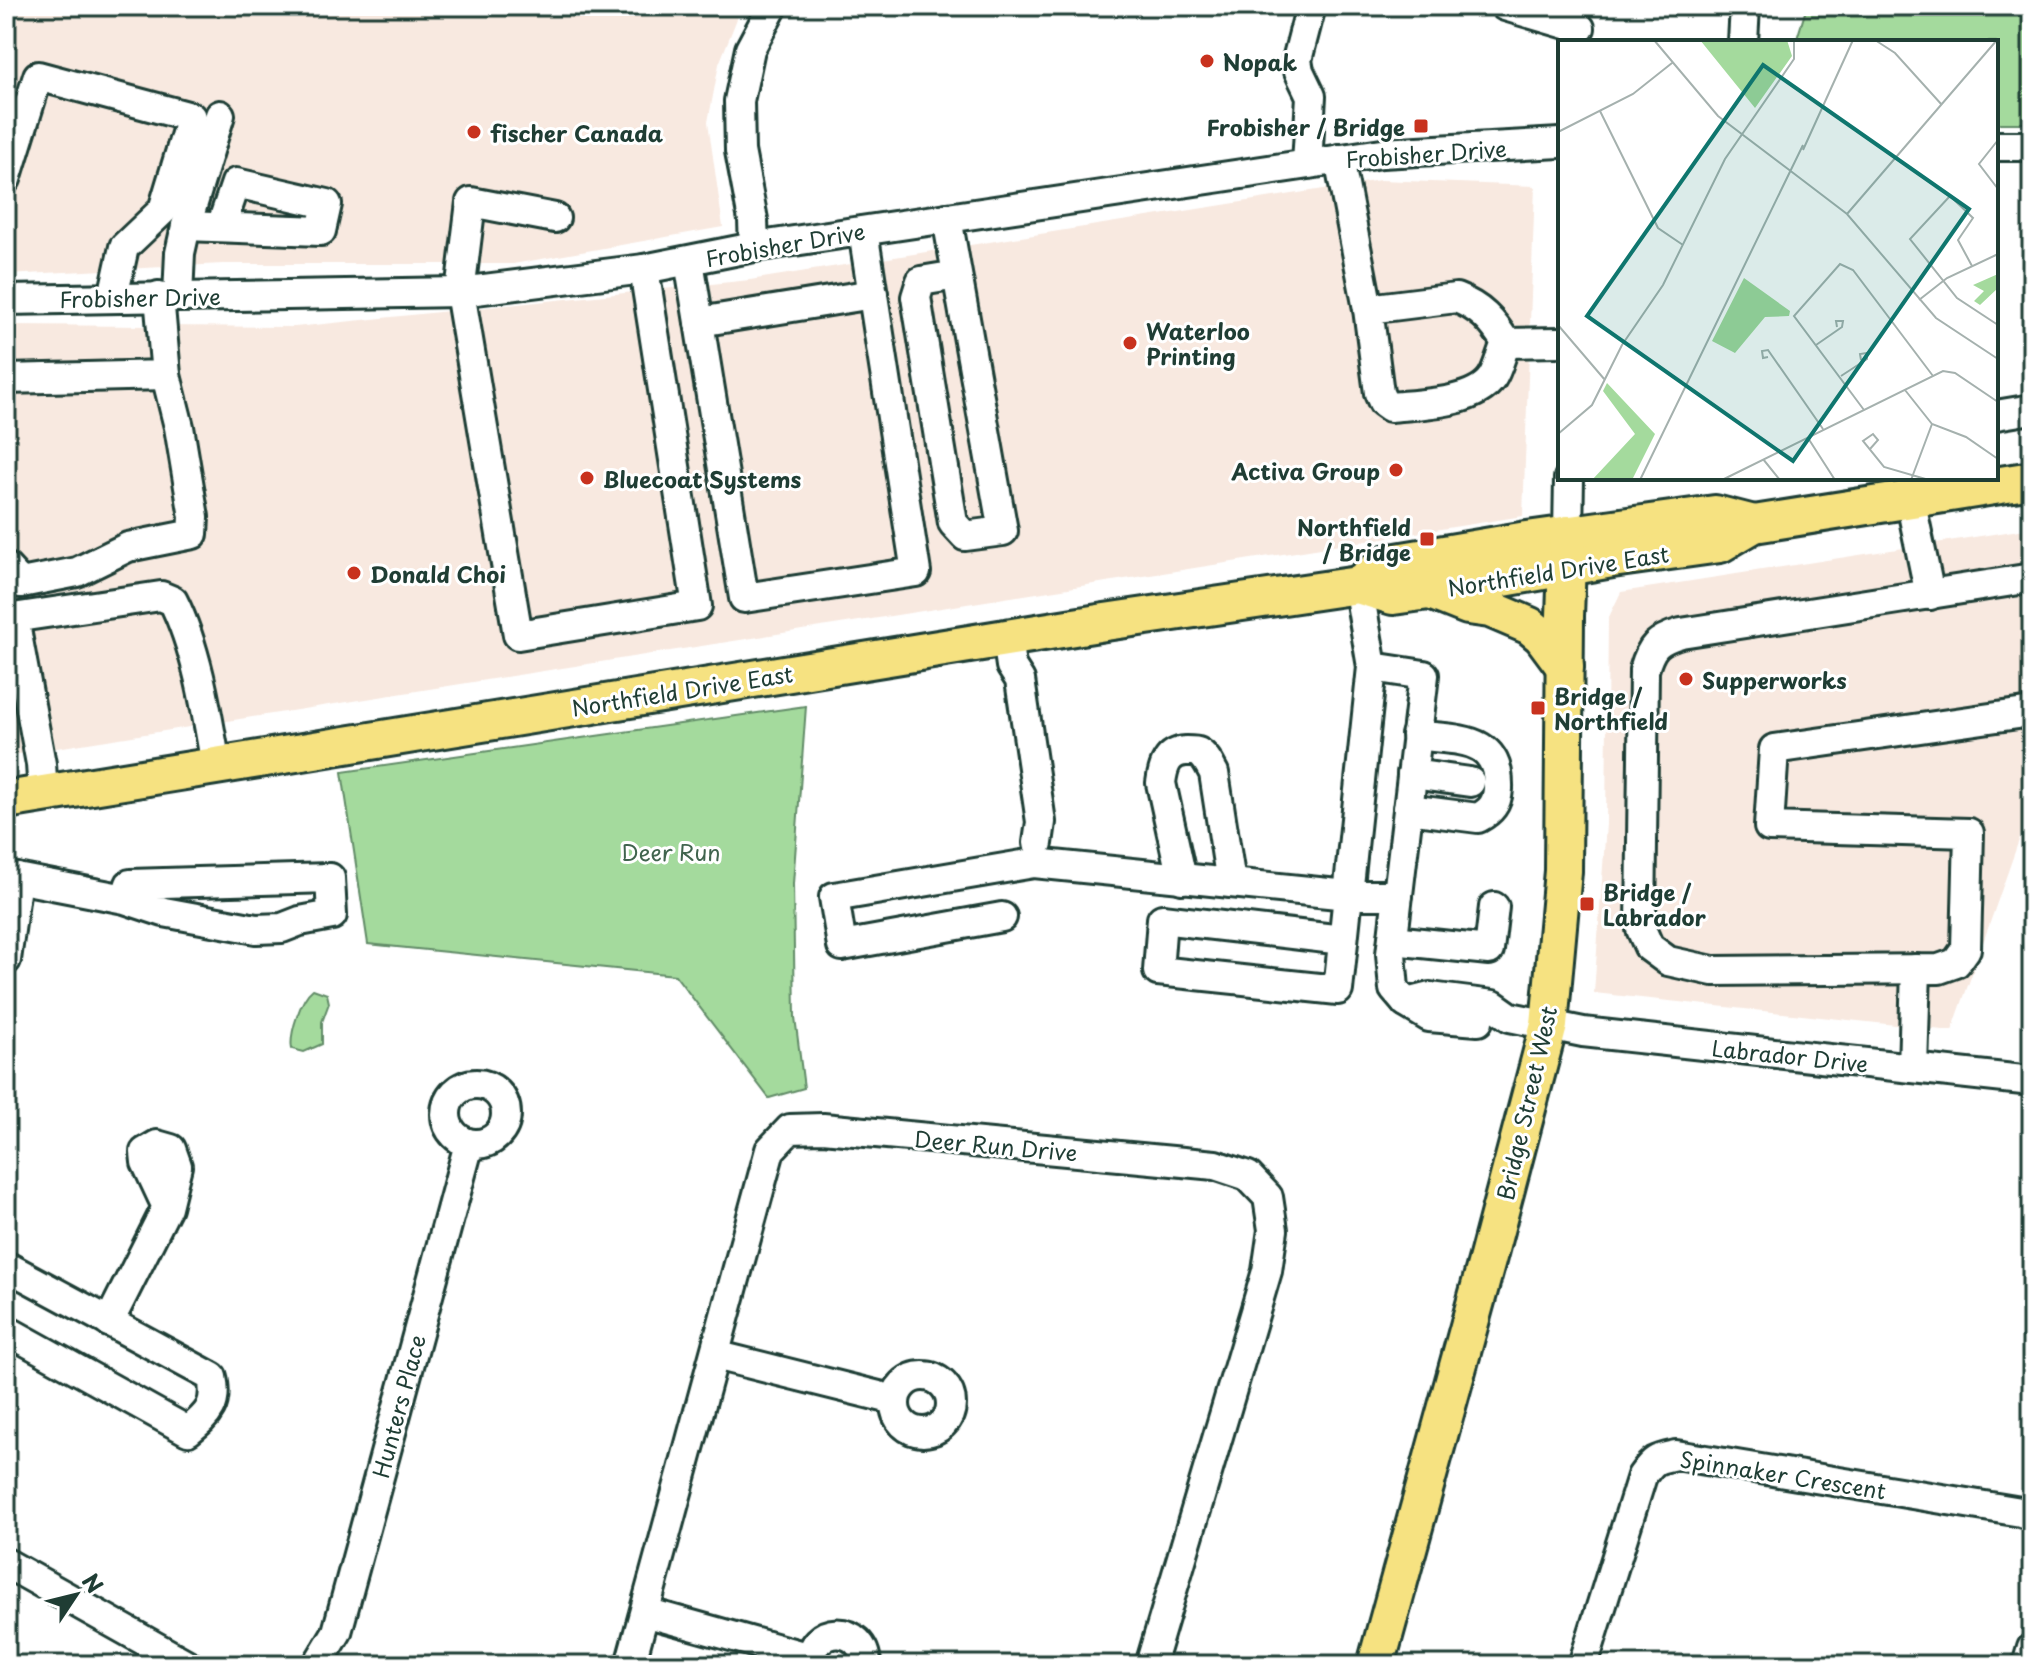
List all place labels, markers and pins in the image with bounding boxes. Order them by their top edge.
place label: Nopak [1223,45,1298,78]
marker: Nopak [1198,52,1216,70]
place label: Frobisher / Bridge [1207,110,1405,143]
place label: fischer Canada [490,116,664,149]
marker: Frobisher / Bridge [1412,117,1430,135]
marker: fischer Canada [465,123,483,141]
place label: Waterloo Printing [1146,314,1250,372]
marker: Waterloo Printing [1121,334,1139,352]
place label: Activa Group [1230,454,1380,487]
marker: Activa Group [1387,461,1405,479]
place label: Bluecoat Systems [603,462,801,495]
marker: Bluecoat Systems [578,469,596,487]
place label: Northfield / Bridge [1297,510,1411,568]
marker: Northfield / Bridge [1418,530,1436,548]
place label: Donald Choi [370,557,506,590]
marker: Donald Choi [345,564,363,582]
place label: Supperworks [1702,663,1847,696]
marker: Supperworks [1677,670,1695,688]
place label: Bridge / Northfield [1554,679,1668,737]
marker: Bridge / Northfield [1529,699,1547,717]
place label: Bridge / Labrador [1603,875,1707,933]
marker: Bridge / Labrador [1578,895,1596,913]

